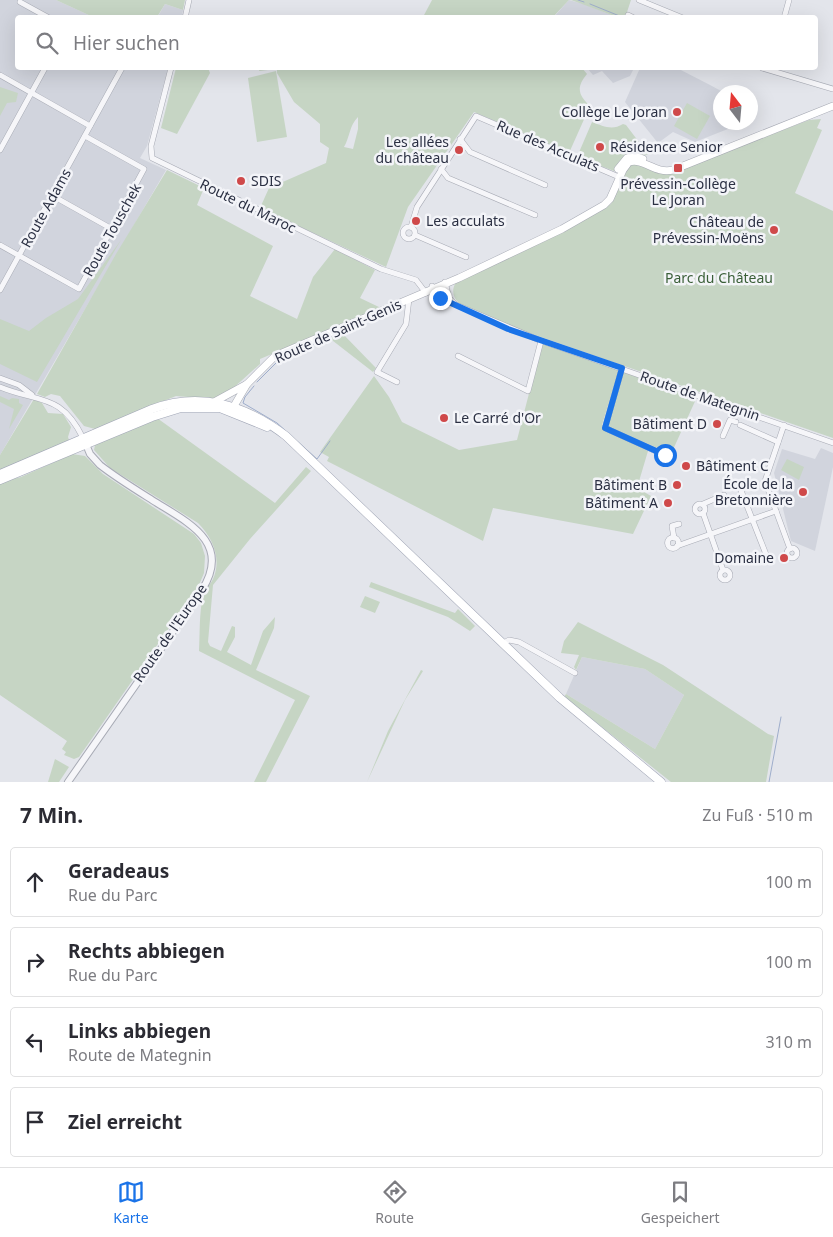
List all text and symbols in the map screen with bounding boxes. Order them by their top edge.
search box [15,15,818,70]
icon: search [33,29,61,57]
text: Hier suchen [73,30,180,56]
north arrow [713,85,758,130]
place label: Collège Le Joran [561,102,667,121]
marker: Collège Le Joran [671,106,683,118]
street label: Rue des Acculats [494,115,603,176]
place label: Les allées du château [375,132,449,167]
place label: Résidence Senior [610,137,723,156]
marker: Résidence Senior [594,141,606,153]
marker: Les allées du château [453,144,465,156]
marker: Prévessin-Collège Le Joran [672,162,684,174]
street label: Route Adams [16,165,75,251]
place label: SDIS [251,171,282,190]
street label: Route du Maroc [197,174,300,237]
place label: Prévessin-Collège Le Joran [620,174,736,209]
marker: SDIS [235,175,247,187]
street label: Route Touschek [78,179,145,280]
place label: Les acculats [426,211,505,230]
place label: Château de Prévessin-Moëns [653,212,764,247]
marker: Les acculats [410,215,422,227]
marker: Château de Prévessin-Moëns [768,224,780,236]
park label: Parc du Château [665,268,773,287]
route end [429,287,452,310]
street label: Route de Saint-Genis [271,294,404,367]
street label: Route de Mategnin [638,366,763,425]
place label: Le Carré d'Or [454,408,541,427]
marker: Le Carré d'Or [438,412,450,424]
place label: Bâtiment D [633,414,707,433]
marker: Bâtiment D [711,418,723,430]
route start [654,444,677,467]
place label: Bâtiment C [696,456,769,475]
marker: Bâtiment C [680,460,692,472]
place label: École de la Bretonnière [715,474,793,509]
place label: Bâtiment B [594,475,667,494]
marker: Bâtiment B [671,479,683,491]
marker: École de la Bretonnière [797,486,809,498]
place label: Bâtiment A [585,493,658,512]
marker: Bâtiment A [662,497,674,509]
place label: Domaine [714,548,774,567]
marker: Domaine [778,552,790,564]
street label: Route de l'Europe [128,580,211,686]
text: 7 Min. [20,801,83,829]
text: Zu Fuß · 510 m [702,804,813,826]
text: Geradeaus [68,858,169,884]
icon: ahead [21,868,49,896]
text: 100 m [765,871,812,893]
text: Rue du Parc [68,884,158,906]
text: Rechts abbiegen [68,938,225,964]
icon: right [21,948,49,976]
text: 100 m [765,951,812,973]
text: Rue du Parc [68,964,158,986]
text: Links abbiegen [68,1018,211,1044]
icon: left [21,1028,49,1056]
text: 310 m [765,1031,812,1053]
text: Route de Mategnin [68,1044,212,1066]
icon: arrive [21,1108,49,1136]
text: Ziel erreicht [68,1109,182,1135]
tab: Karte [113,1178,149,1227]
tab: Route [375,1178,414,1227]
tab: Gespeichert [641,1178,720,1227]

